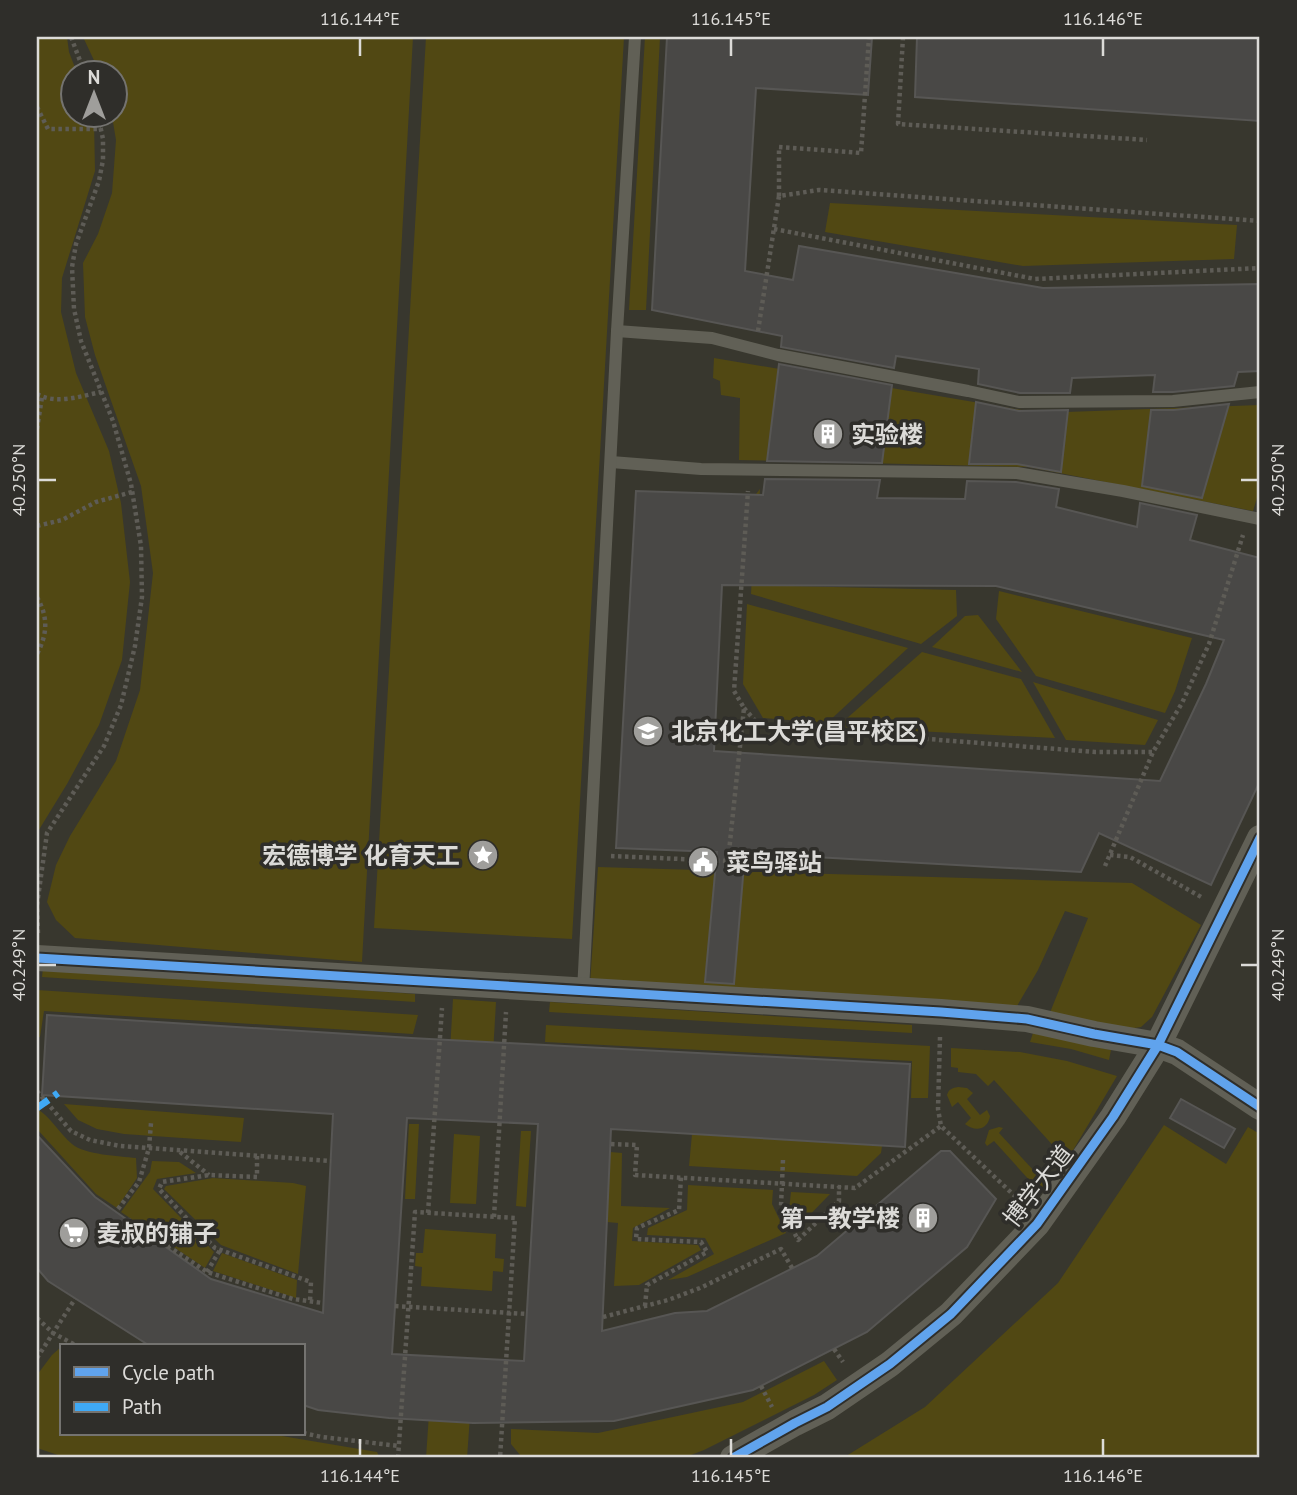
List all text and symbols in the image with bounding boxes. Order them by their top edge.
text: 116.144°E [320,7,400,30]
text: 116.145°E [691,7,771,30]
text: 116.146°E [1063,7,1143,30]
north arrow [60,60,130,130]
text: N [88,65,100,89]
building icon: 实验楼 [811,417,845,451]
place label: 实验楼 [851,419,923,450]
text: 40.250°N [7,444,30,516]
text: 40.250°N [1266,444,1289,516]
school or university icon: 北京化工大学(昌平校区) [631,714,665,748]
place label: 北京化工大学(昌平校区) [671,716,927,747]
place icon: 宏德博学 化育天工 [466,838,500,872]
place label: 宏德博学 化育天工 [262,840,460,871]
public building icon: 菜鸟驿站 [686,845,720,879]
place label: 菜鸟驿站 [726,847,822,878]
text: 40.249°N [7,929,30,1001]
text: 40.249°N [1266,929,1289,1001]
street label: 博学大道 [996,1139,1080,1233]
building icon: 第一教学楼 [906,1201,940,1235]
place label: 第一教学楼 [780,1203,900,1234]
supermarket icon: 麦叔的铺子 [57,1216,91,1250]
place label: 麦叔的铺子 [97,1218,217,1249]
legend [60,1344,304,1436]
text: Cycle path [122,1359,215,1386]
text: Path [122,1393,162,1420]
text: 116.144°E [320,1464,400,1487]
text: 116.145°E [691,1464,771,1487]
text: 116.146°E [1063,1464,1143,1487]

